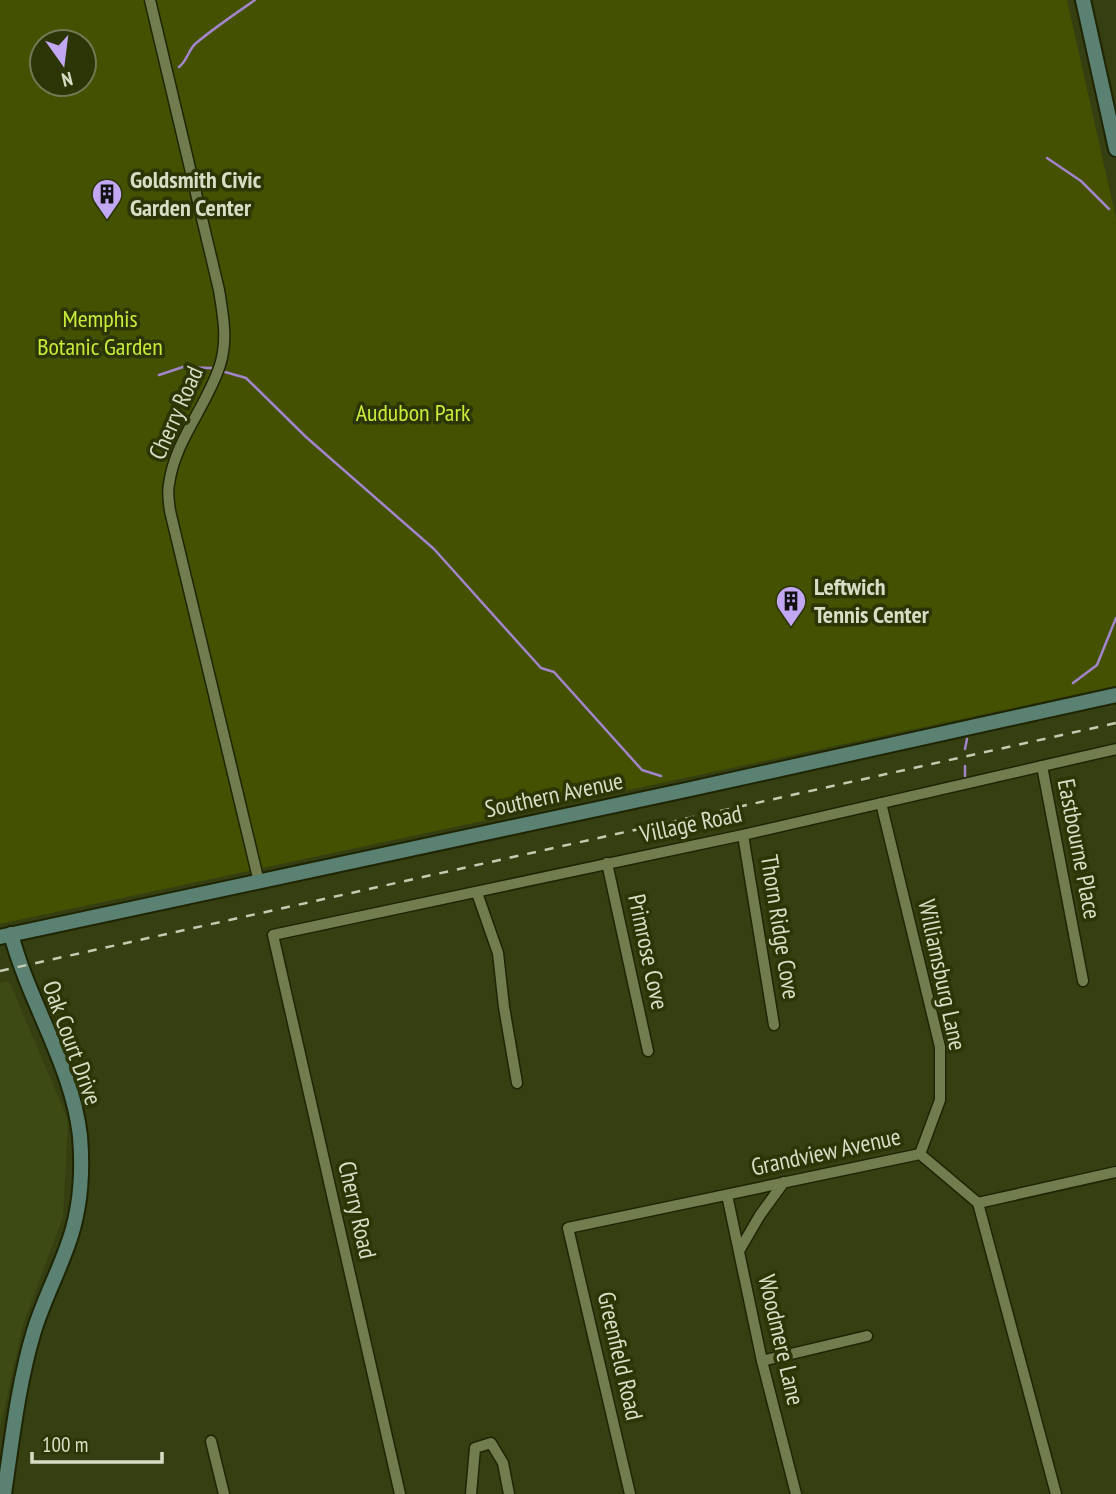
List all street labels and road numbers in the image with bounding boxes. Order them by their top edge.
street label: Cherry Road [141,361,210,464]
street label: Southern Avenue [482,765,626,824]
street label: Eastbourne Place [1051,776,1108,922]
street label: Village Road [636,798,745,850]
street label: Thorn Ridge Cove [754,852,807,1001]
street label: Primrose Cove [621,891,676,1012]
street label: Williamsburg Lane [911,897,974,1053]
street label: Oak Court Drive [36,976,109,1109]
street label: Grandview Avenue [748,1121,903,1182]
street label: Cherry Road [331,1158,384,1262]
street label: Woodmere Lane [751,1272,812,1408]
street label: Greenfield Road [591,1289,650,1423]

